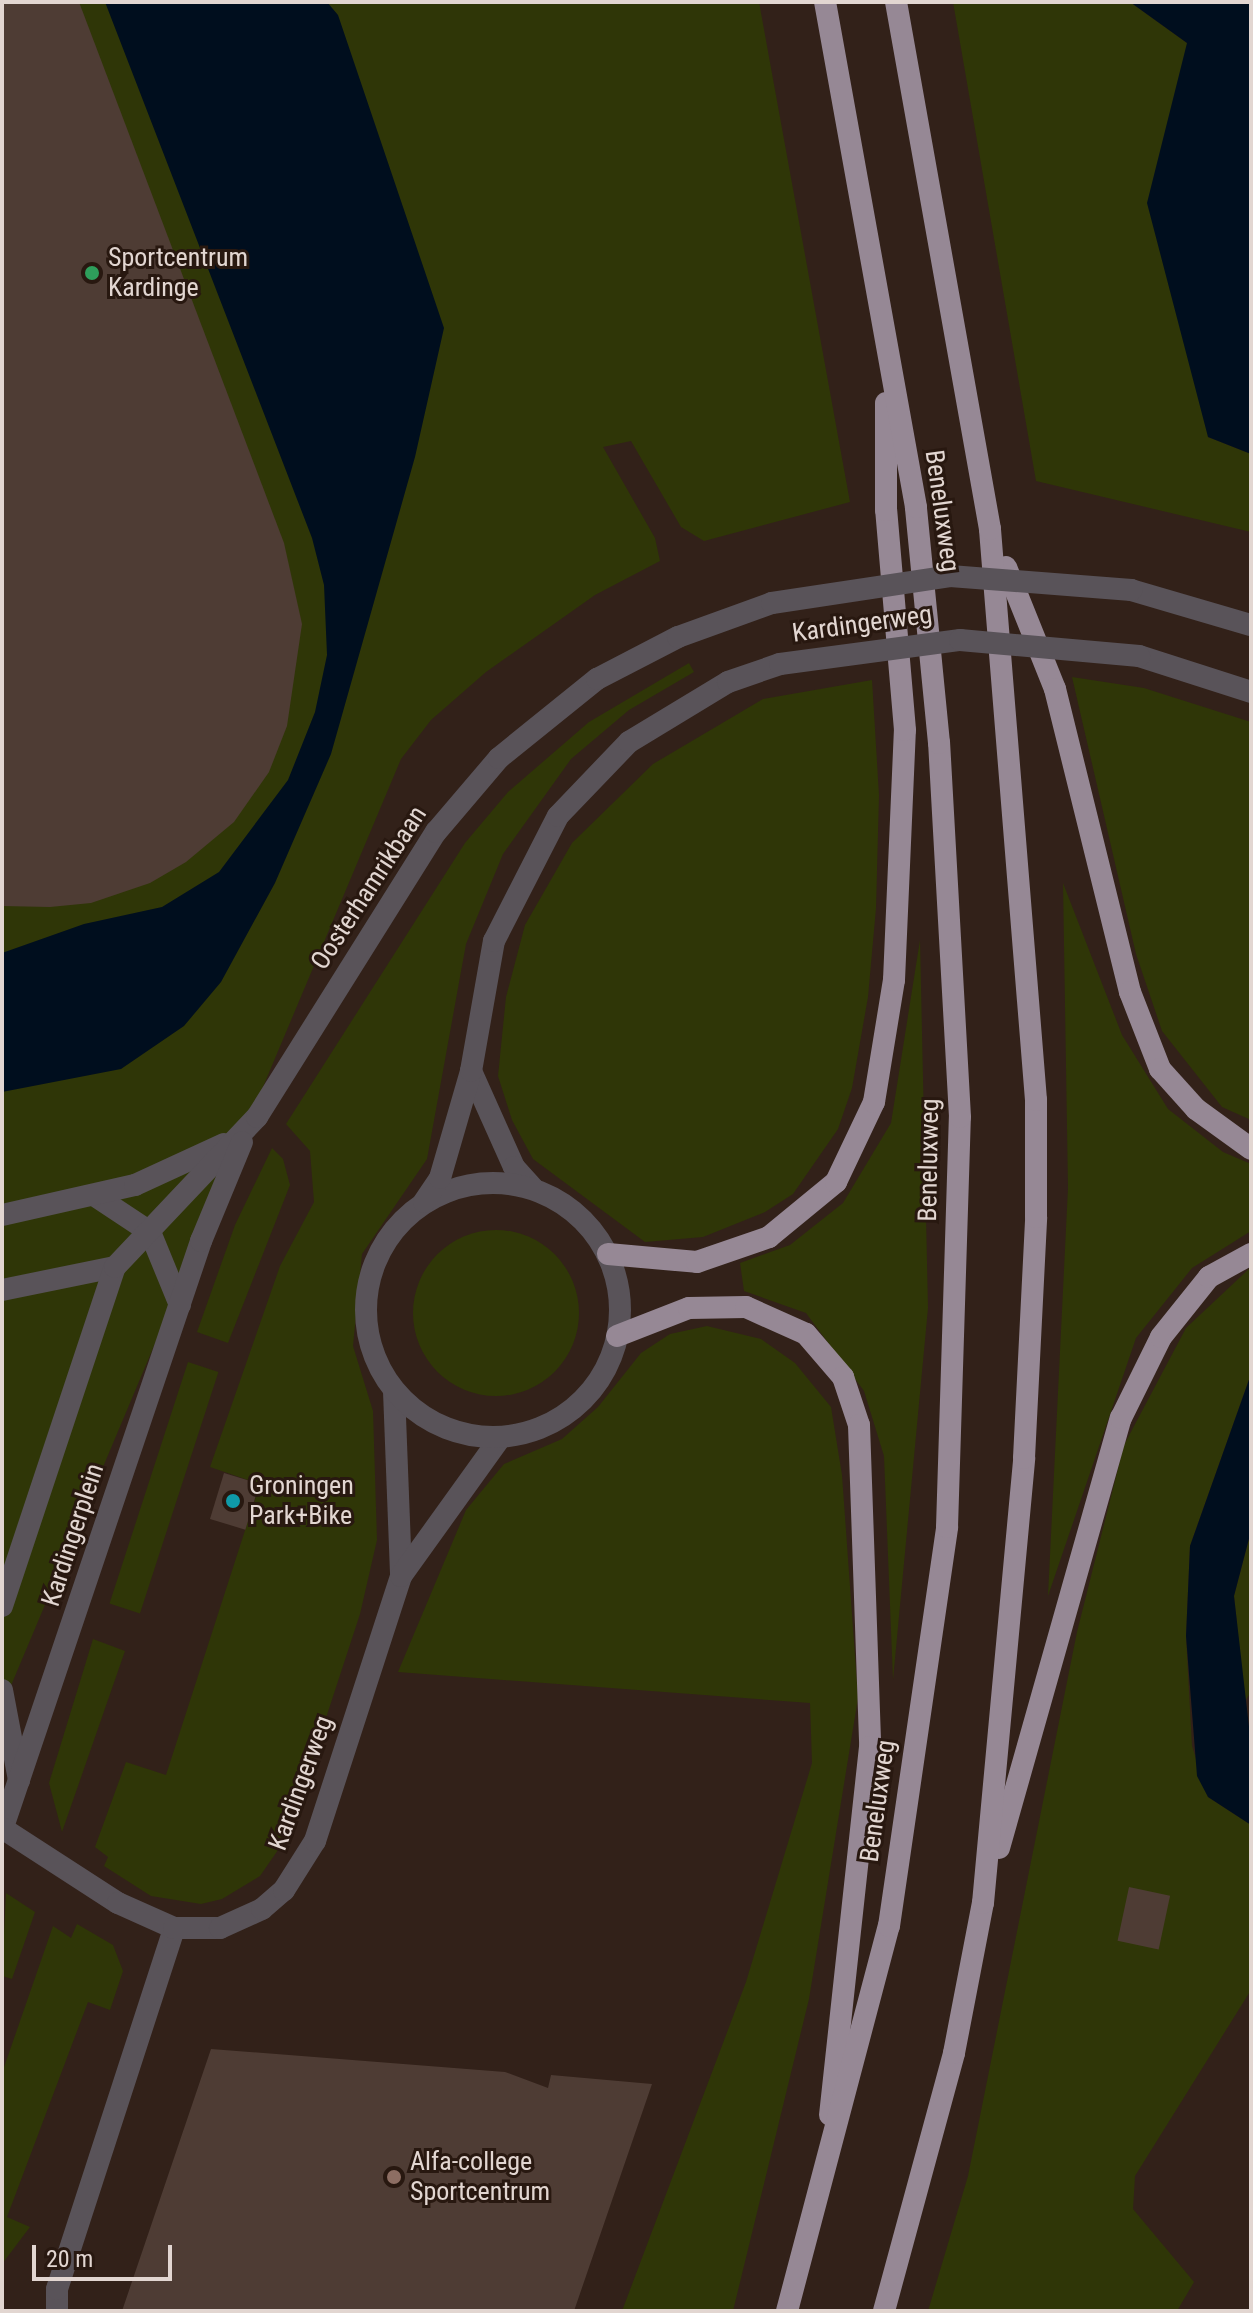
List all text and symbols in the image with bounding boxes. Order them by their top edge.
place label: Sportcentrum Kardinge [108,242,248,304]
marker: Sportcentrum Kardinge [83,264,101,282]
street label: Beneluxweg [918,448,966,574]
street label: Kardingerweg [790,599,934,649]
street label: Oosterhamrikbaan [304,800,434,976]
street label: Beneluxweg [912,1098,946,1222]
street label: Kardingerplein [35,1460,111,1610]
place label: Groningen Park+Bike [249,1470,354,1532]
marker: Groningen Park+Bike [224,1492,242,1510]
street label: Kardingerweg [262,1711,340,1855]
street label: Beneluxweg [854,1738,902,1864]
place label: Alfa-college Sportcentrum [410,2146,550,2208]
marker: Alfa-college Sportcentrum [385,2168,403,2186]
scale bar [36,2229,176,2279]
text: 20 m [46,2245,93,2273]

